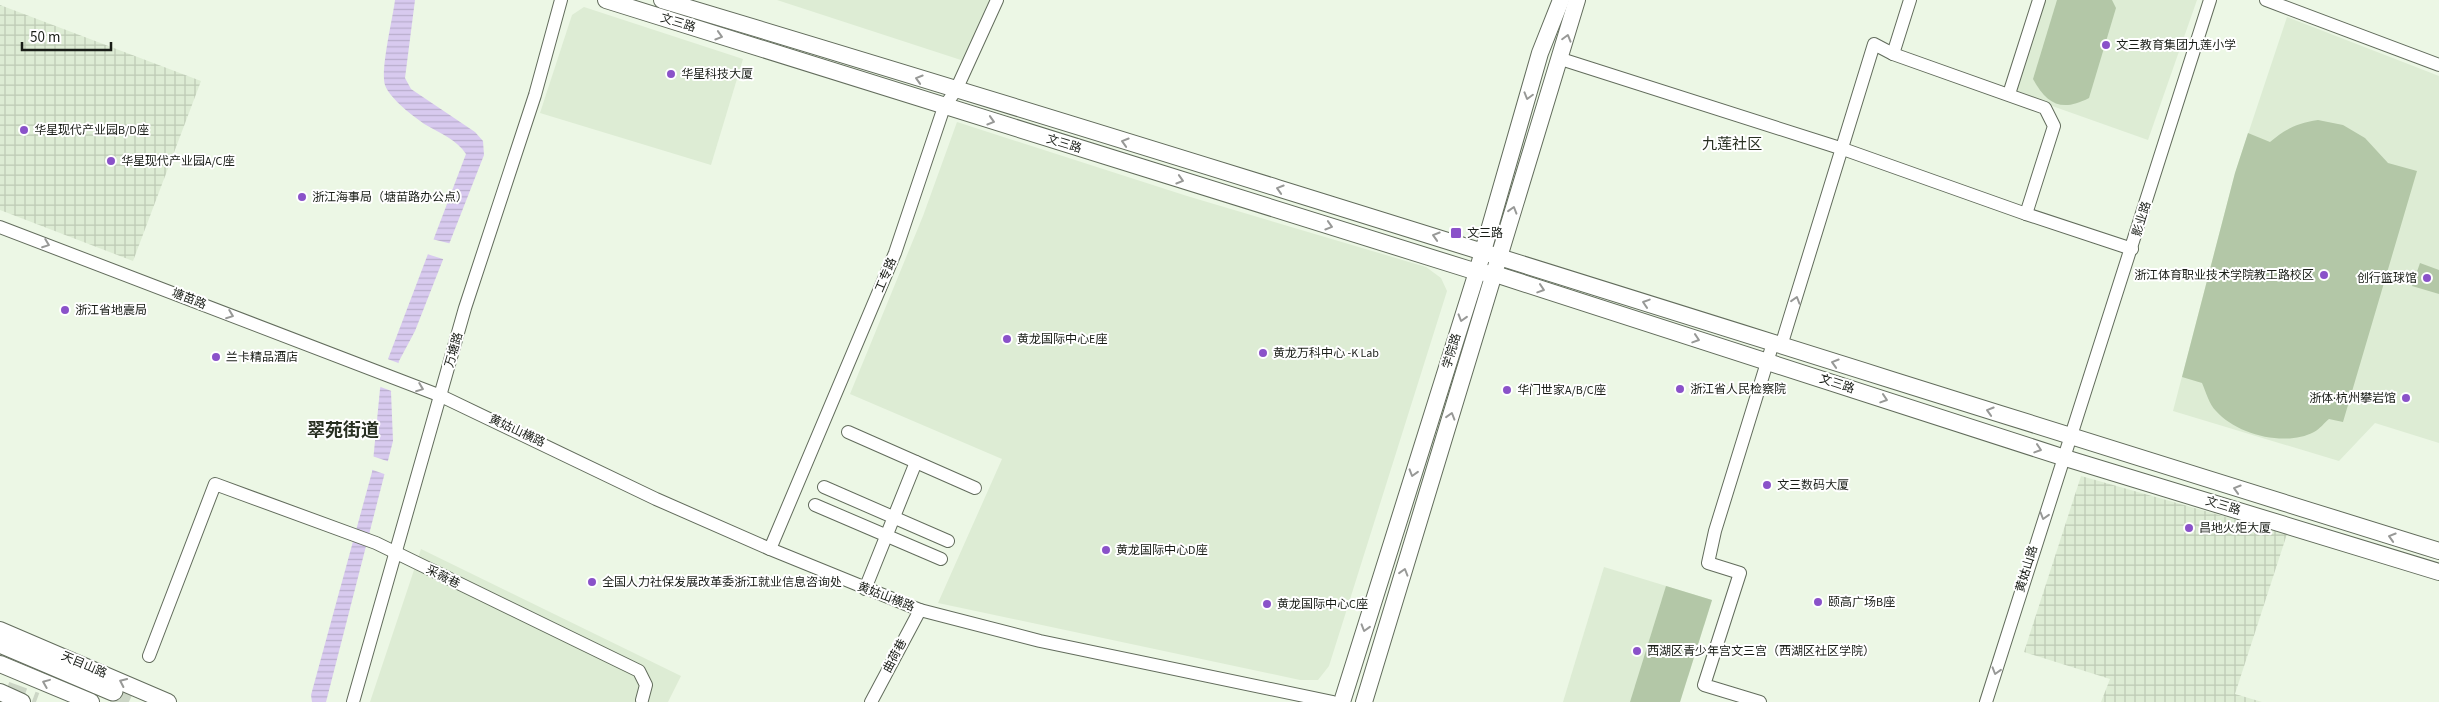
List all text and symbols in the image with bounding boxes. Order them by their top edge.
street label: 文三路 [658,10,698,36]
scale bar [22,20,111,52]
text: 50 m [30,27,60,48]
one-way arrow [714,30,723,40]
one-way arrow [1561,34,1571,43]
place label: 文三教育集团九莲小学 [2116,37,2236,54]
marker: 文三教育集团九莲小学 [2100,39,2112,51]
place label: 华星科技大厦 [681,66,753,83]
marker: 华星科技大厦 [665,68,677,80]
one-way arrow [915,75,924,85]
one-way arrow [1523,91,1533,99]
one-way arrow [986,116,995,126]
place label: 华星现代产业园B/D座 [34,122,149,139]
marker: 华星现代产业园B/D座 [18,124,30,136]
street label: 文三路 [1044,131,1084,157]
district label: 九莲社区 [1702,134,1762,155]
one-way arrow [1121,137,1129,147]
place label: 华星现代产业园A/C座 [121,153,234,170]
marker: 华星现代产业园A/C座 [105,155,117,167]
one-way arrow [1175,174,1183,184]
one-way arrow [1277,184,1285,194]
place label: 浙江海事局（塘苗路办公点） [312,189,468,206]
marker: 浙江海事局（塘苗路办公点） [296,191,308,203]
street label: 影业路 [2129,199,2155,239]
one-way arrow [1508,206,1518,214]
one-way arrow [1324,220,1333,230]
place label: 文三路 [1467,225,1503,242]
marker: 文三路 [1449,226,1463,240]
one-way arrow [1432,232,1440,242]
one-way arrow [41,239,49,249]
street label: 工专路 [871,255,901,295]
place label: 浙江体育职业技术学院教工路校区 [2134,267,2314,284]
marker: 浙江体育职业技术学院教工路校区 [2318,269,2330,281]
place label: 创行篮球馆 [2357,270,2417,287]
marker: 创行篮球馆 [2421,272,2433,284]
one-way arrow [1536,283,1545,293]
street label: 塘苗路 [169,285,209,313]
one-way arrow [1790,296,1800,305]
one-way arrow [1643,299,1651,309]
place label: 浙江省地震局 [75,302,147,319]
marker: 浙江省地震局 [59,304,71,316]
one-way arrow [225,309,234,319]
one-way arrow [1458,314,1468,322]
street label: 万塘路 [441,330,467,370]
place label: 黄龙国际中心E座 [1017,331,1107,348]
street label: 学院路 [1439,331,1465,371]
marker: 黄龙国际中心E座 [1001,333,1013,345]
one-way arrow [1691,333,1699,343]
place label: 黄龙万科中心 -K Lab [1273,345,1379,362]
marker: 黄龙万科中心 -K Lab [1257,347,1269,359]
place label: 兰卡精品酒店 [226,349,298,366]
marker: 兰卡精品酒店 [210,351,222,363]
one-way arrow [1831,359,1839,369]
street label: 文三路 [1817,370,1857,398]
place label: 浙江省人民检察院 [1690,381,1786,398]
one-way arrow [416,382,424,392]
place label: 华门世家A/B/C座 [1517,382,1606,399]
marker: 浙江省人民检察院 [1674,383,1686,395]
marker: 华门世家A/B/C座 [1501,384,1513,396]
place label: 浙体·杭州攀岩馆 [2309,390,2396,407]
marker: 浙体·杭州攀岩馆 [2400,392,2412,404]
one-way arrow [1879,394,1887,404]
one-way arrow [1986,407,1994,417]
street label: 黄姑山横路 [486,411,548,451]
one-way arrow [1446,413,1456,421]
district label: 翠苑街道 [307,418,379,443]
one-way arrow [2034,444,2042,454]
one-way arrow [1409,469,1419,477]
place label: 文三数码大厦 [1777,477,1849,494]
marker: 文三数码大厦 [1761,479,1773,491]
one-way arrow [2234,484,2242,494]
street label: 文三路 [2203,493,2243,519]
one-way arrow [2039,511,2049,520]
place label: 昌地火炬大厦 [2199,520,2271,537]
marker: 昌地火炬大厦 [2183,522,2195,534]
one-way arrow [2389,532,2397,542]
place label: 黄龙国际中心D座 [1116,542,1207,559]
marker: 黄龙国际中心D座 [1100,544,1112,556]
street label: 黄姑山路 [2012,544,2042,594]
street label: 采薇巷 [423,561,463,593]
one-way arrow [1398,568,1408,576]
place label: 全国人力社保发展改革委浙江就业信息咨询处 [602,574,842,591]
marker: 全国人力社保发展改革委浙江就业信息咨询处 [586,576,598,588]
street label: 黄姑山横路 [855,578,917,616]
place label: 颐高广场B座 [1828,594,1895,611]
place label: 黄龙国际中心C座 [1277,596,1368,613]
marker: 颐高广场B座 [1812,596,1824,608]
marker: 黄龙国际中心C座 [1261,598,1273,610]
one-way arrow [1360,624,1370,632]
street label: 曲荷巷 [879,636,911,676]
place label: 西湖区青少年宫文三宫（西湖区社区学院） [1647,643,1875,660]
marker: 西湖区青少年宫文三宫（西湖区社区学院） [1631,645,1643,657]
street label: 天目山路 [59,648,109,682]
one-way arrow [1991,667,2001,675]
one-way arrow [119,678,128,689]
one-way arrow [42,679,51,690]

